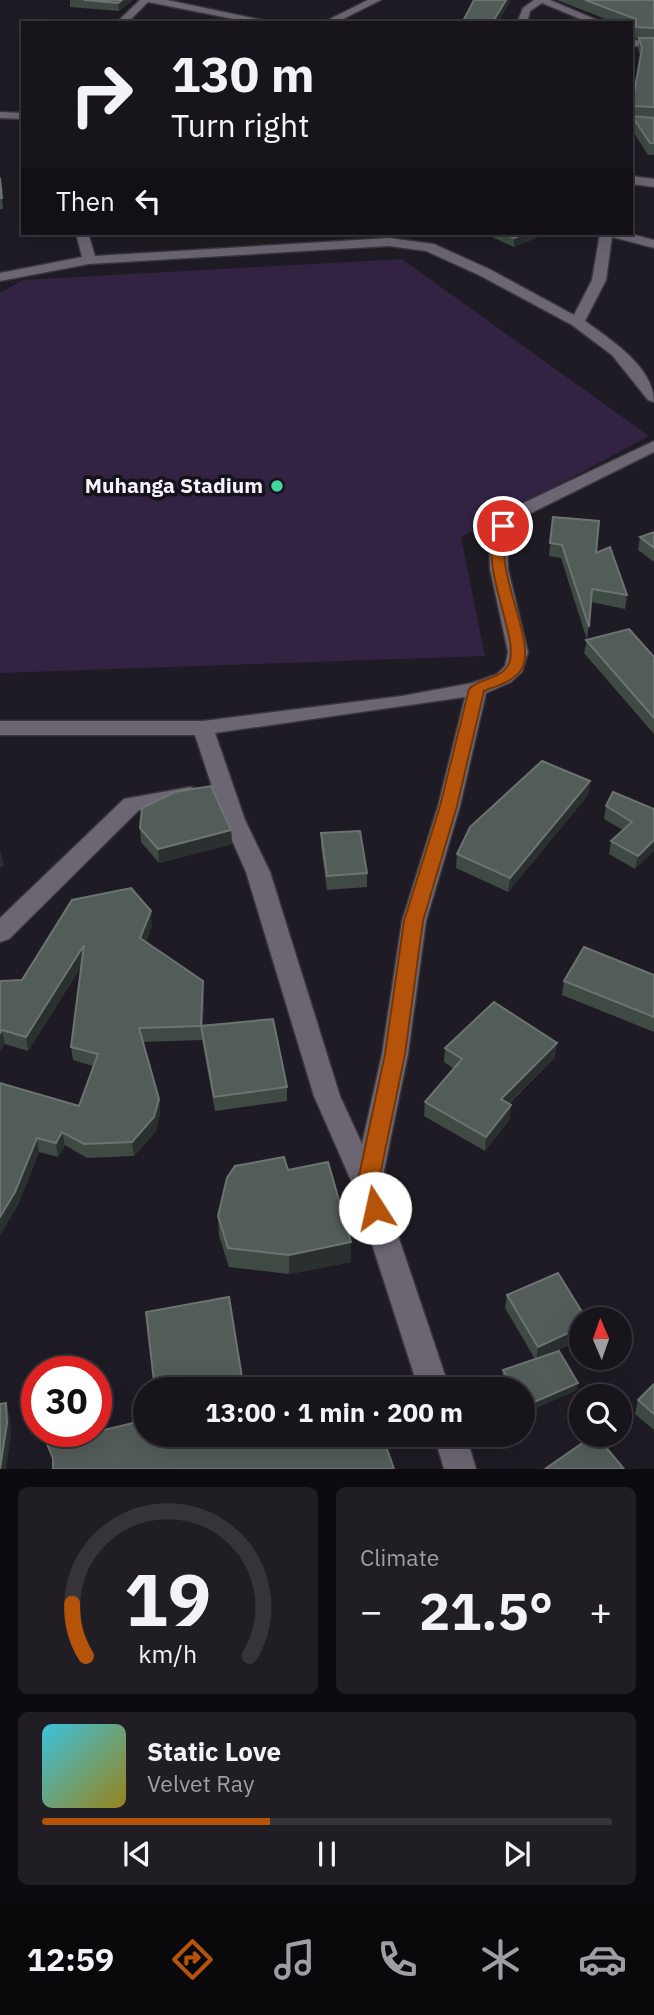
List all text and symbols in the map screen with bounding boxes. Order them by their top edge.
text: 130 m [171,42,315,105]
icon: right [56,49,147,140]
text: Turn right [171,104,309,146]
icon: left [129,182,167,220]
text: Then [56,184,115,218]
place label: Muhanga Stadium [85,471,263,499]
marker: Muhanga Stadium [269,478,285,494]
pin [473,496,533,556]
icon: arrive [484,507,522,545]
position arrow [338,1171,412,1245]
north arrow [569,1307,632,1370]
map controls [569,1307,632,1447]
speed limit sign: 30 [21,1356,112,1447]
button: search [569,1384,632,1447]
text: 13:00 · 1 min · 200 m [205,1395,463,1429]
text: Climate [360,1542,439,1572]
text: 19 [124,1552,212,1647]
text: 21.5° [419,1577,553,1644]
text: − [360,1586,383,1635]
text: + [589,1586,612,1635]
text: km/h [139,1637,197,1670]
text: Static Love [147,1734,281,1768]
text: Velvet Ray [147,1768,254,1798]
icon: previous [118,1835,156,1873]
icon: pause [308,1835,346,1873]
icon: next [498,1835,536,1873]
icon: directions [168,1935,217,1984]
icon: music [270,1935,319,1984]
icon: phone [373,1935,422,1984]
icon: climate [476,1935,525,1984]
icon: car [578,1935,627,1984]
text: 12:59 [27,1938,114,1980]

